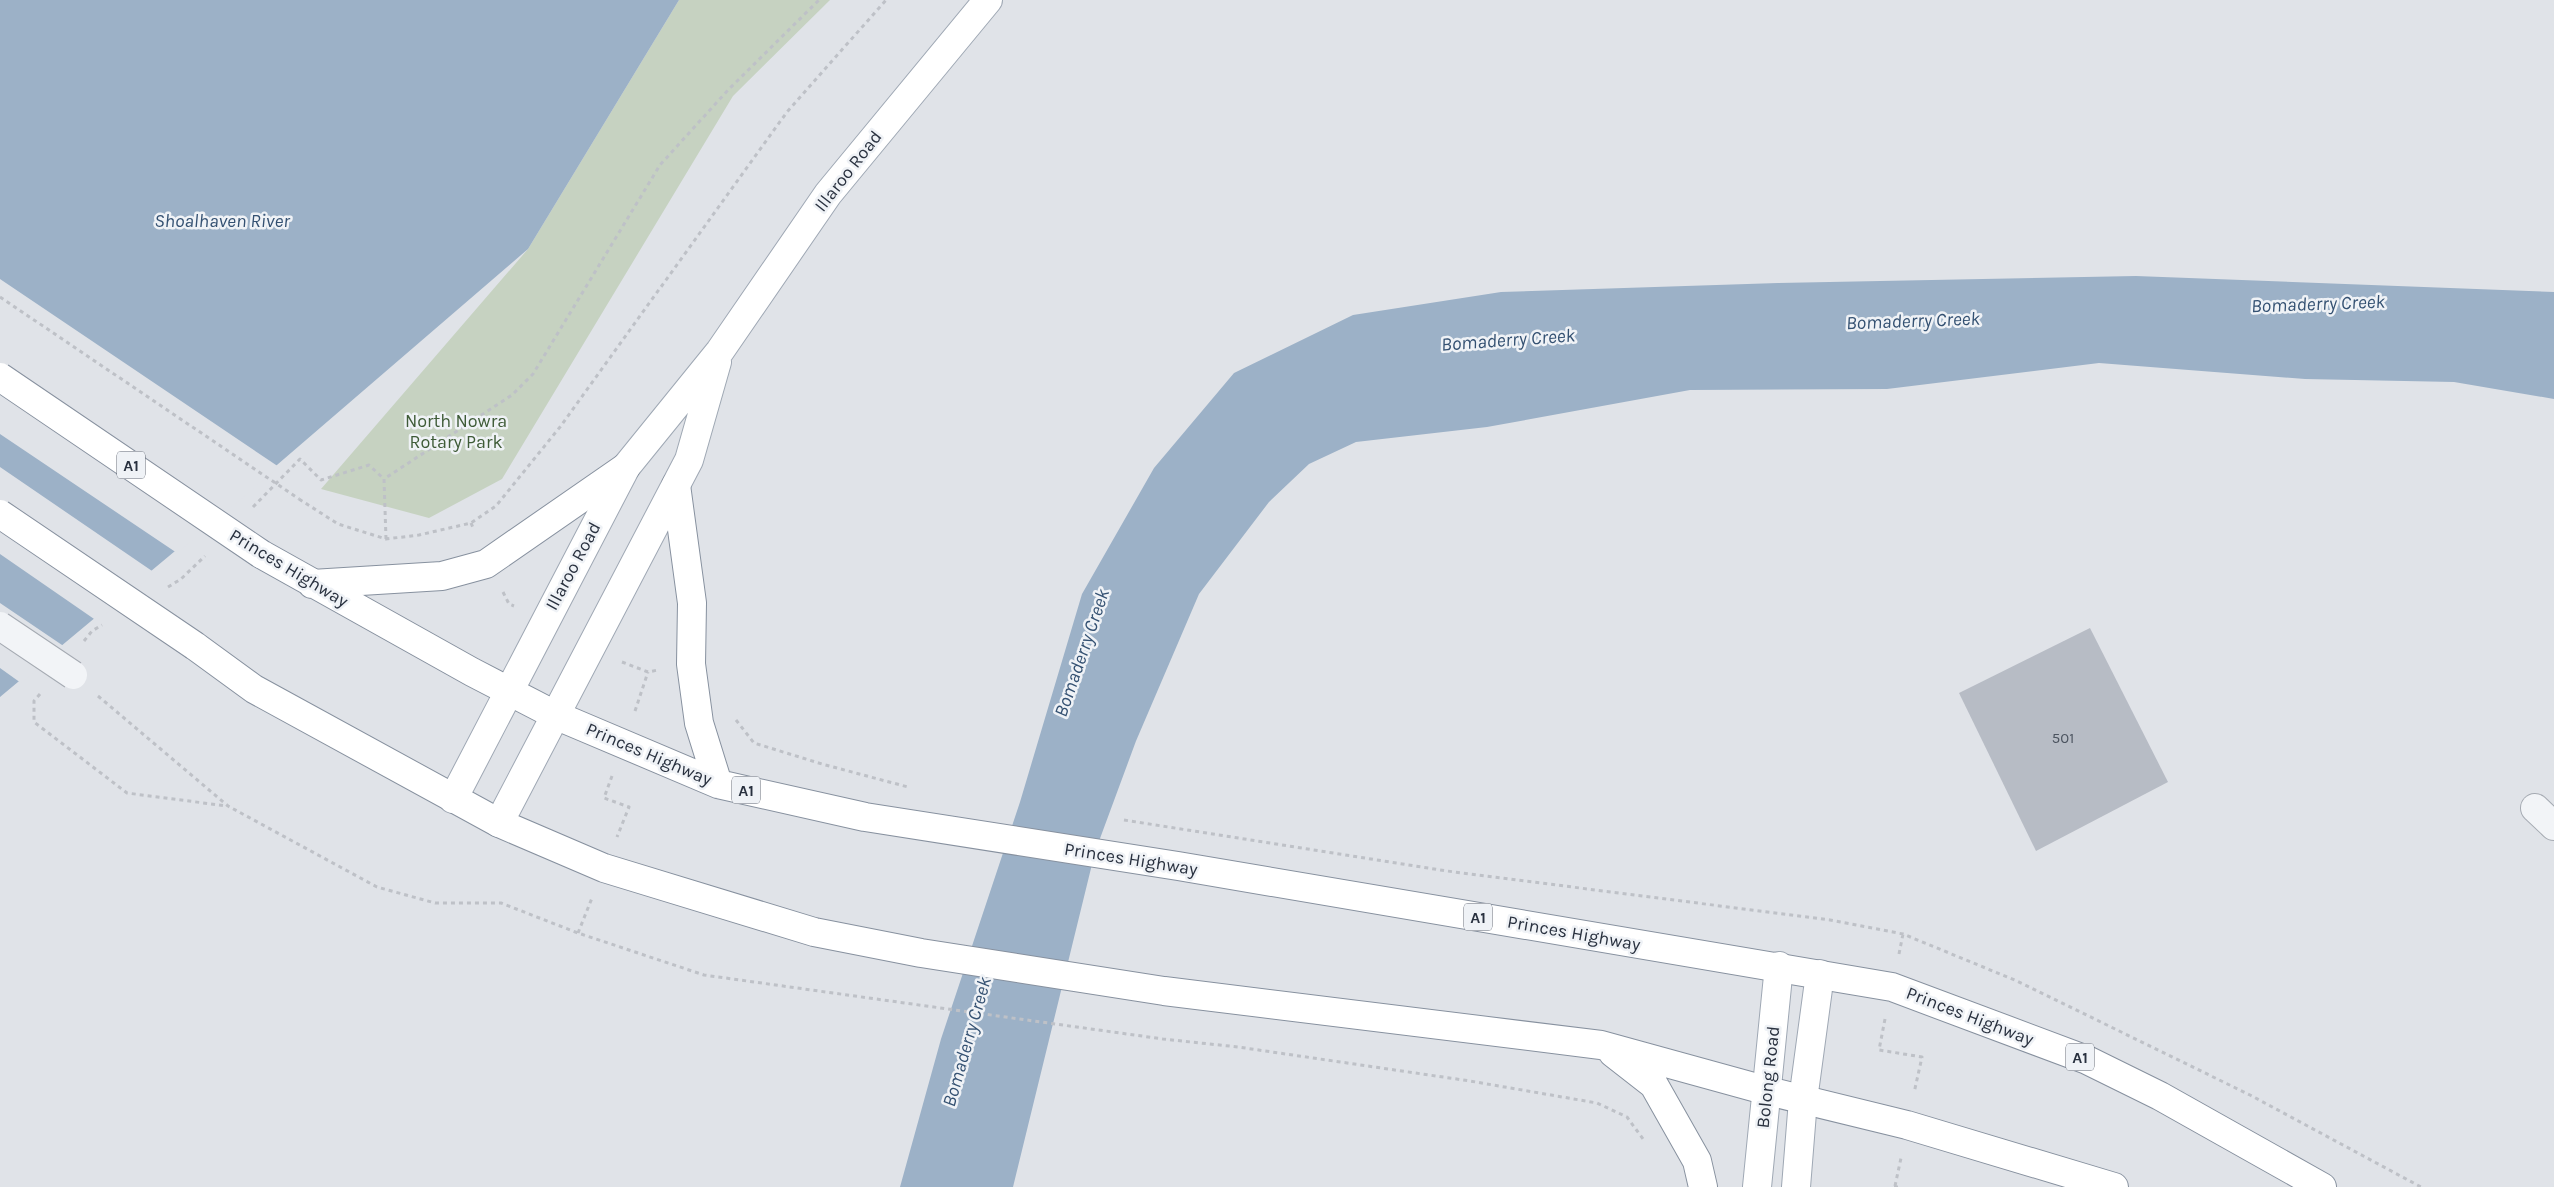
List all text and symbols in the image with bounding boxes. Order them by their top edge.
street label: Illaroo Road [809,126,887,216]
water label: Shoalhaven River [154,210,291,232]
water label: Bomaderry Creek [2251,291,2386,317]
water label: Bomaderry Creek [1846,308,1981,334]
water label: Bomaderry Creek [1440,324,1576,356]
park label: North Nowra Rotary Park [405,410,507,453]
road number: A1 [117,452,145,478]
street label: Illaroo Road [541,518,605,614]
street label: Princes Highway [226,524,353,612]
water label: Bomaderry Creek [1050,586,1114,720]
street label: Princes Highway [583,718,716,791]
house number: 501 [2052,729,2074,747]
road number: A1 [732,776,760,804]
street label: Princes Highway [1063,838,1200,880]
road number: A1 [1464,904,1492,930]
street label: Princes Highway [1506,910,1643,956]
water label: Bomaderry Creek [938,974,996,1109]
street label: Princes Highway [1903,982,2037,1051]
street label: Bolong Road [1752,1025,1784,1129]
road number: A1 [2066,1044,2094,1070]

